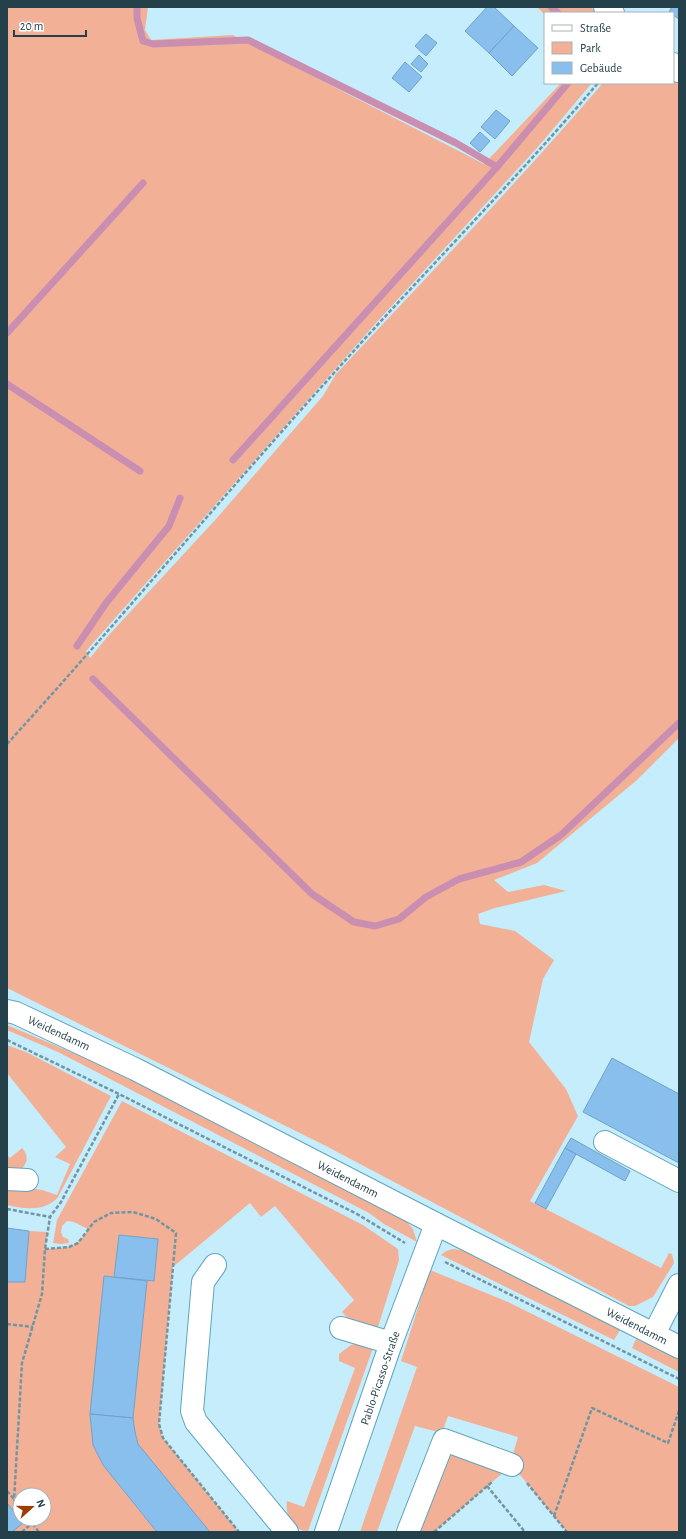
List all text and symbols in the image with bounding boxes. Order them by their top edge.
scale bar [14,12,86,38]
legend [544,12,674,84]
text: 20 m [20,20,43,32]
text: Straße [580,22,611,34]
text: Park [580,42,601,54]
text: Gebäude [580,62,622,74]
street label: Weidendamm [26,1013,92,1053]
street label: Weidendamm [315,1158,381,1200]
street label: Weidendamm [604,1305,670,1347]
street label: Pablo-Picasso-Straße [358,1330,402,1426]
north arrow [12,1487,52,1527]
text: N [34,1498,47,1509]

